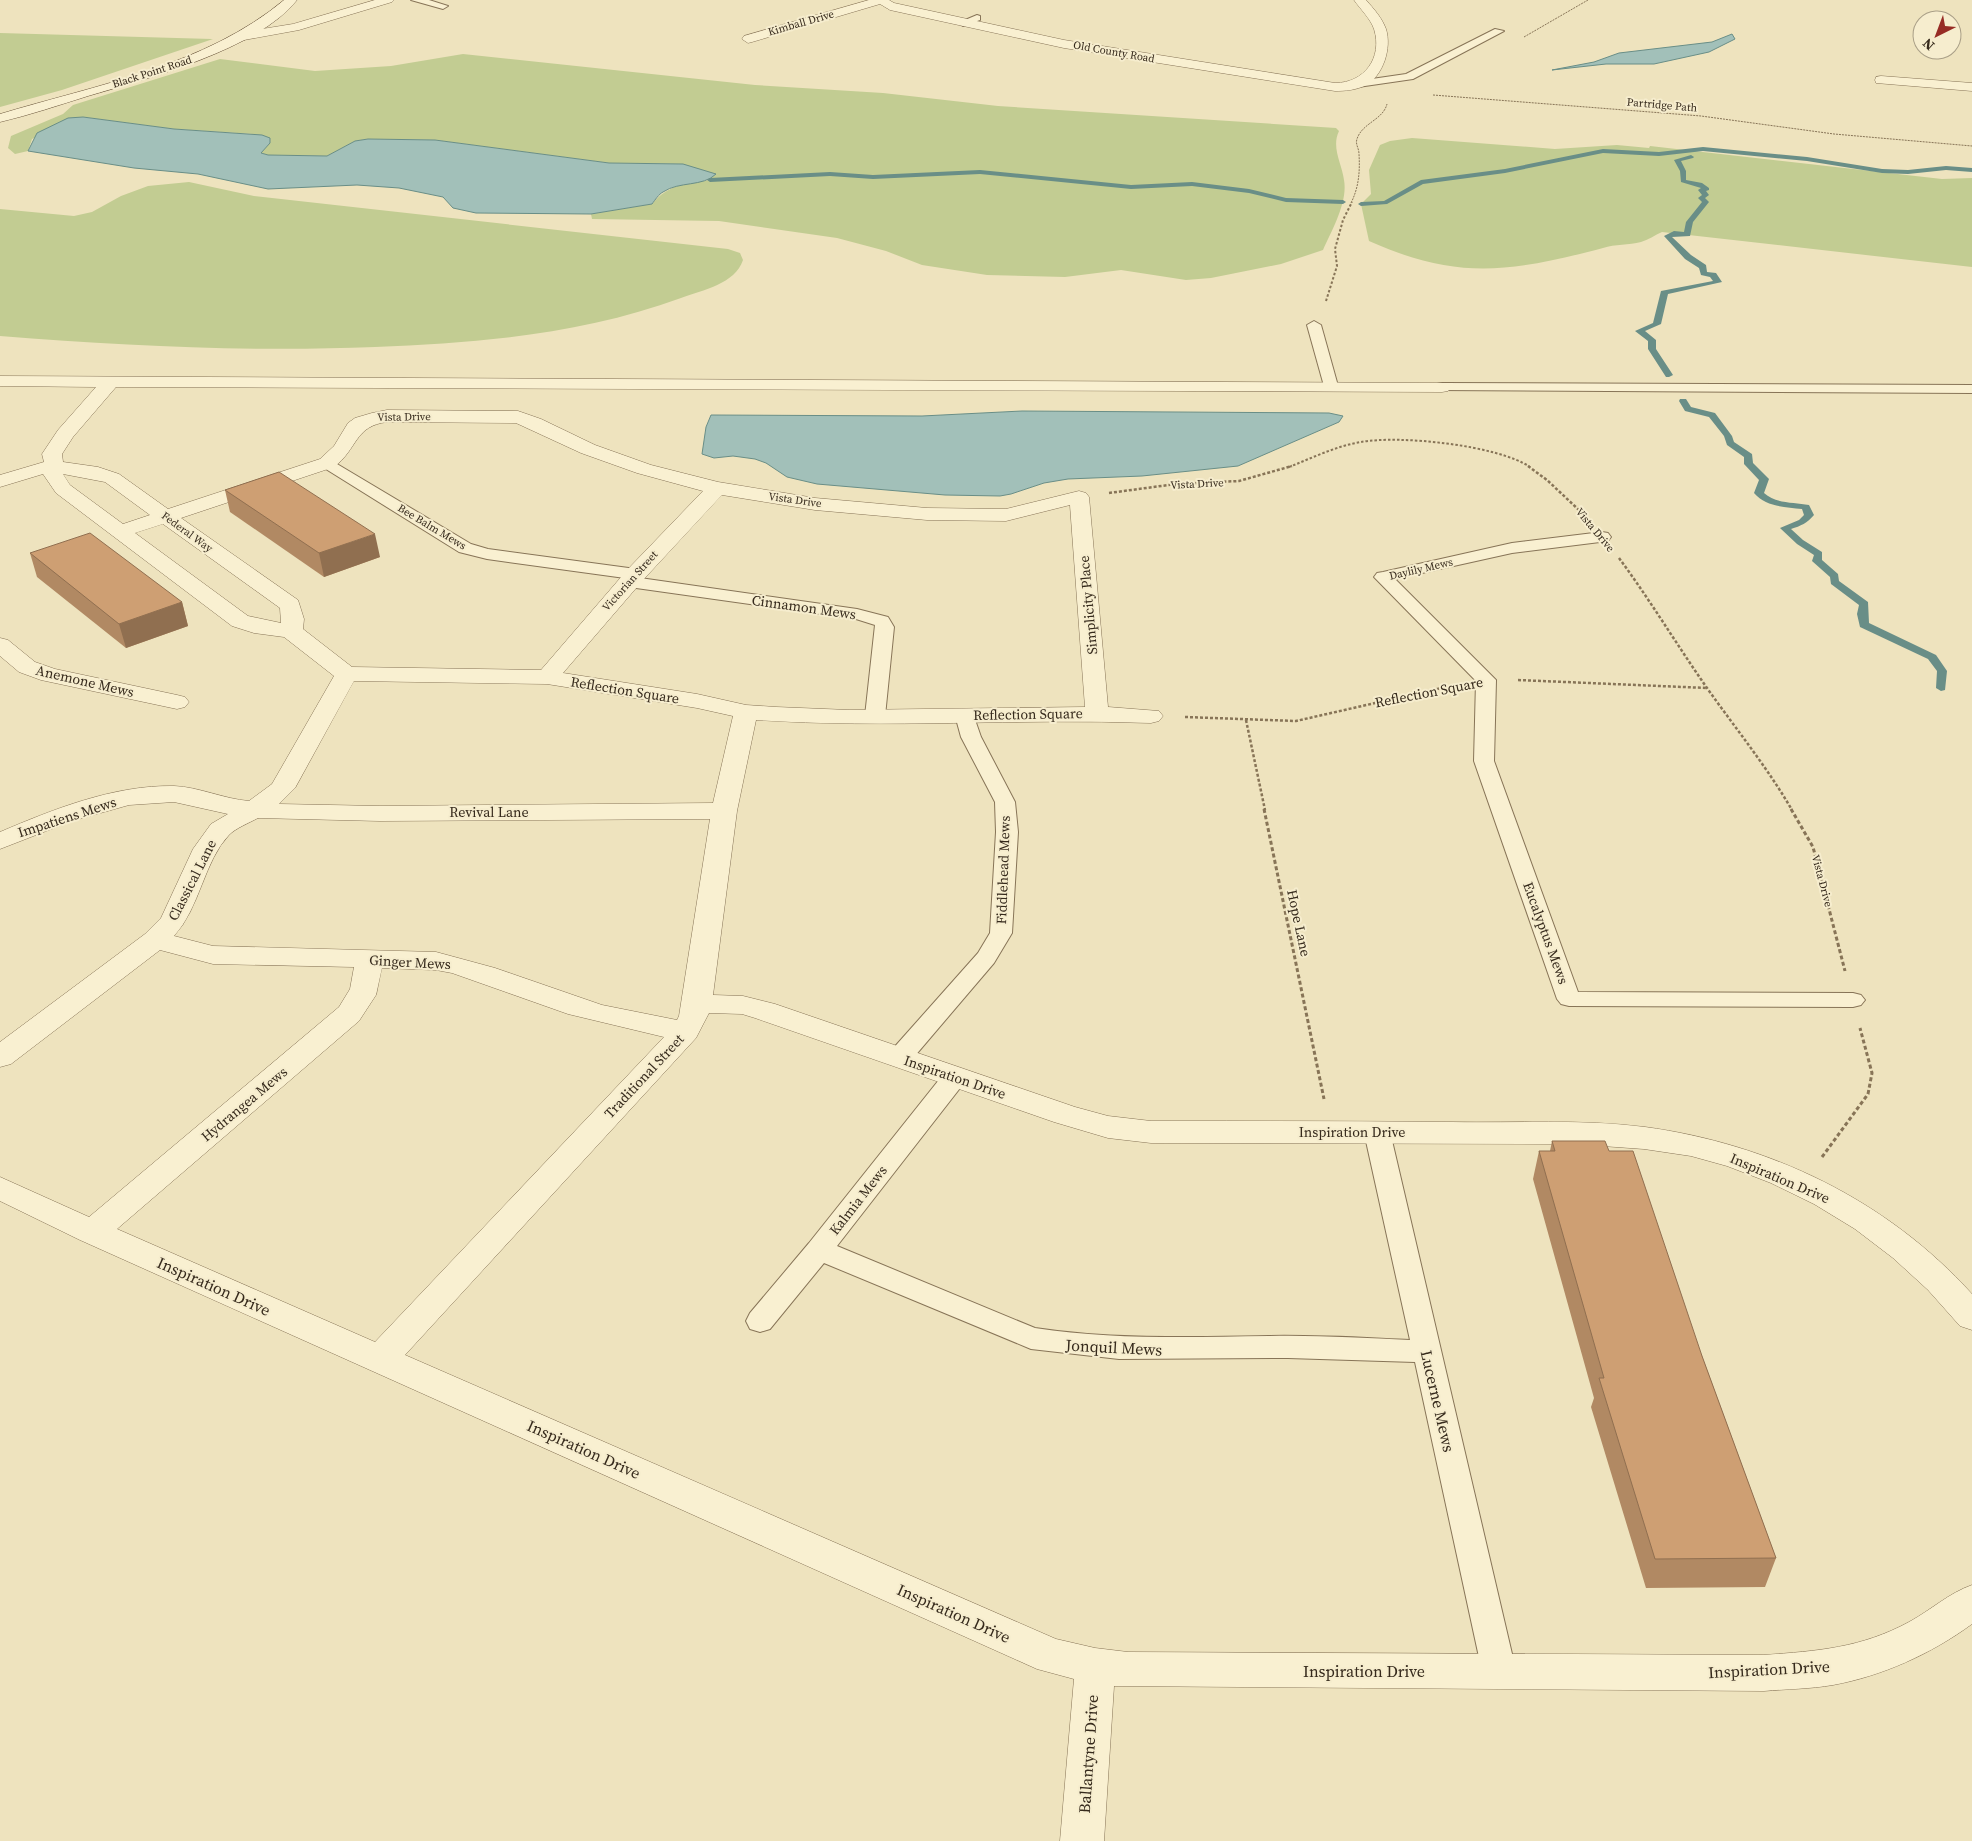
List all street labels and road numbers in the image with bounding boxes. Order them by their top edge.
street label: Kimball Drive [766,6,836,40]
street label: Old County Road [1072,37,1157,67]
street label: Black Point Road [110,52,194,92]
street label: Partridge Path [1626,94,1698,116]
street label: Vista Drive [377,409,431,425]
street label: Vista Drive [1170,475,1224,493]
street label: Vista Drive [768,489,823,511]
street label: Bee Balm Mews [395,501,469,553]
street label: Vista Drive [1572,505,1618,556]
street label: Federal Way [158,508,216,556]
street label: Victorian Street [599,547,661,614]
street label: Daylily Mews [1388,554,1455,584]
street label: Simplicity Place [1074,555,1102,655]
street label: Cinnamon Mews [751,590,857,624]
street label: Anemone Mews [34,660,136,702]
street label: Reflection Square [569,672,681,708]
street label: Reflection Square [1373,672,1485,712]
street label: Reflection Square [973,703,1083,725]
street label: Impatiens Mews [15,792,119,842]
street label: Revival Lane [449,802,529,822]
street label: Fiddlehead Mews [991,815,1015,925]
street label: Classical Lane [163,836,221,924]
street label: Vista Drive [1808,853,1836,909]
street label: Eucalyptus Mews [1518,879,1574,987]
street label: Hope Lane [1282,888,1316,958]
street label: Ginger Mews [369,950,451,974]
street label: Traditional Street [600,1029,689,1123]
street label: Inspiration Drive [901,1050,1009,1104]
street label: Hydrangea Mews [196,1062,292,1146]
street label: Inspiration Drive [1299,1122,1405,1142]
street label: Inspiration Drive [1727,1148,1833,1208]
street label: Kalmia Mews [824,1161,892,1239]
street label: Inspiration Drive [154,1251,274,1321]
street label: Jonquil Mews [1064,1333,1163,1361]
street label: Lucerne Mews [1416,1348,1460,1454]
street label: Inspiration Drive [524,1414,644,1484]
street label: Inspiration Drive [894,1578,1014,1648]
street label: Inspiration Drive [1708,1655,1830,1683]
street label: Inspiration Drive [1303,1660,1425,1682]
street label: Ballantyne Drive [1073,1694,1103,1814]

